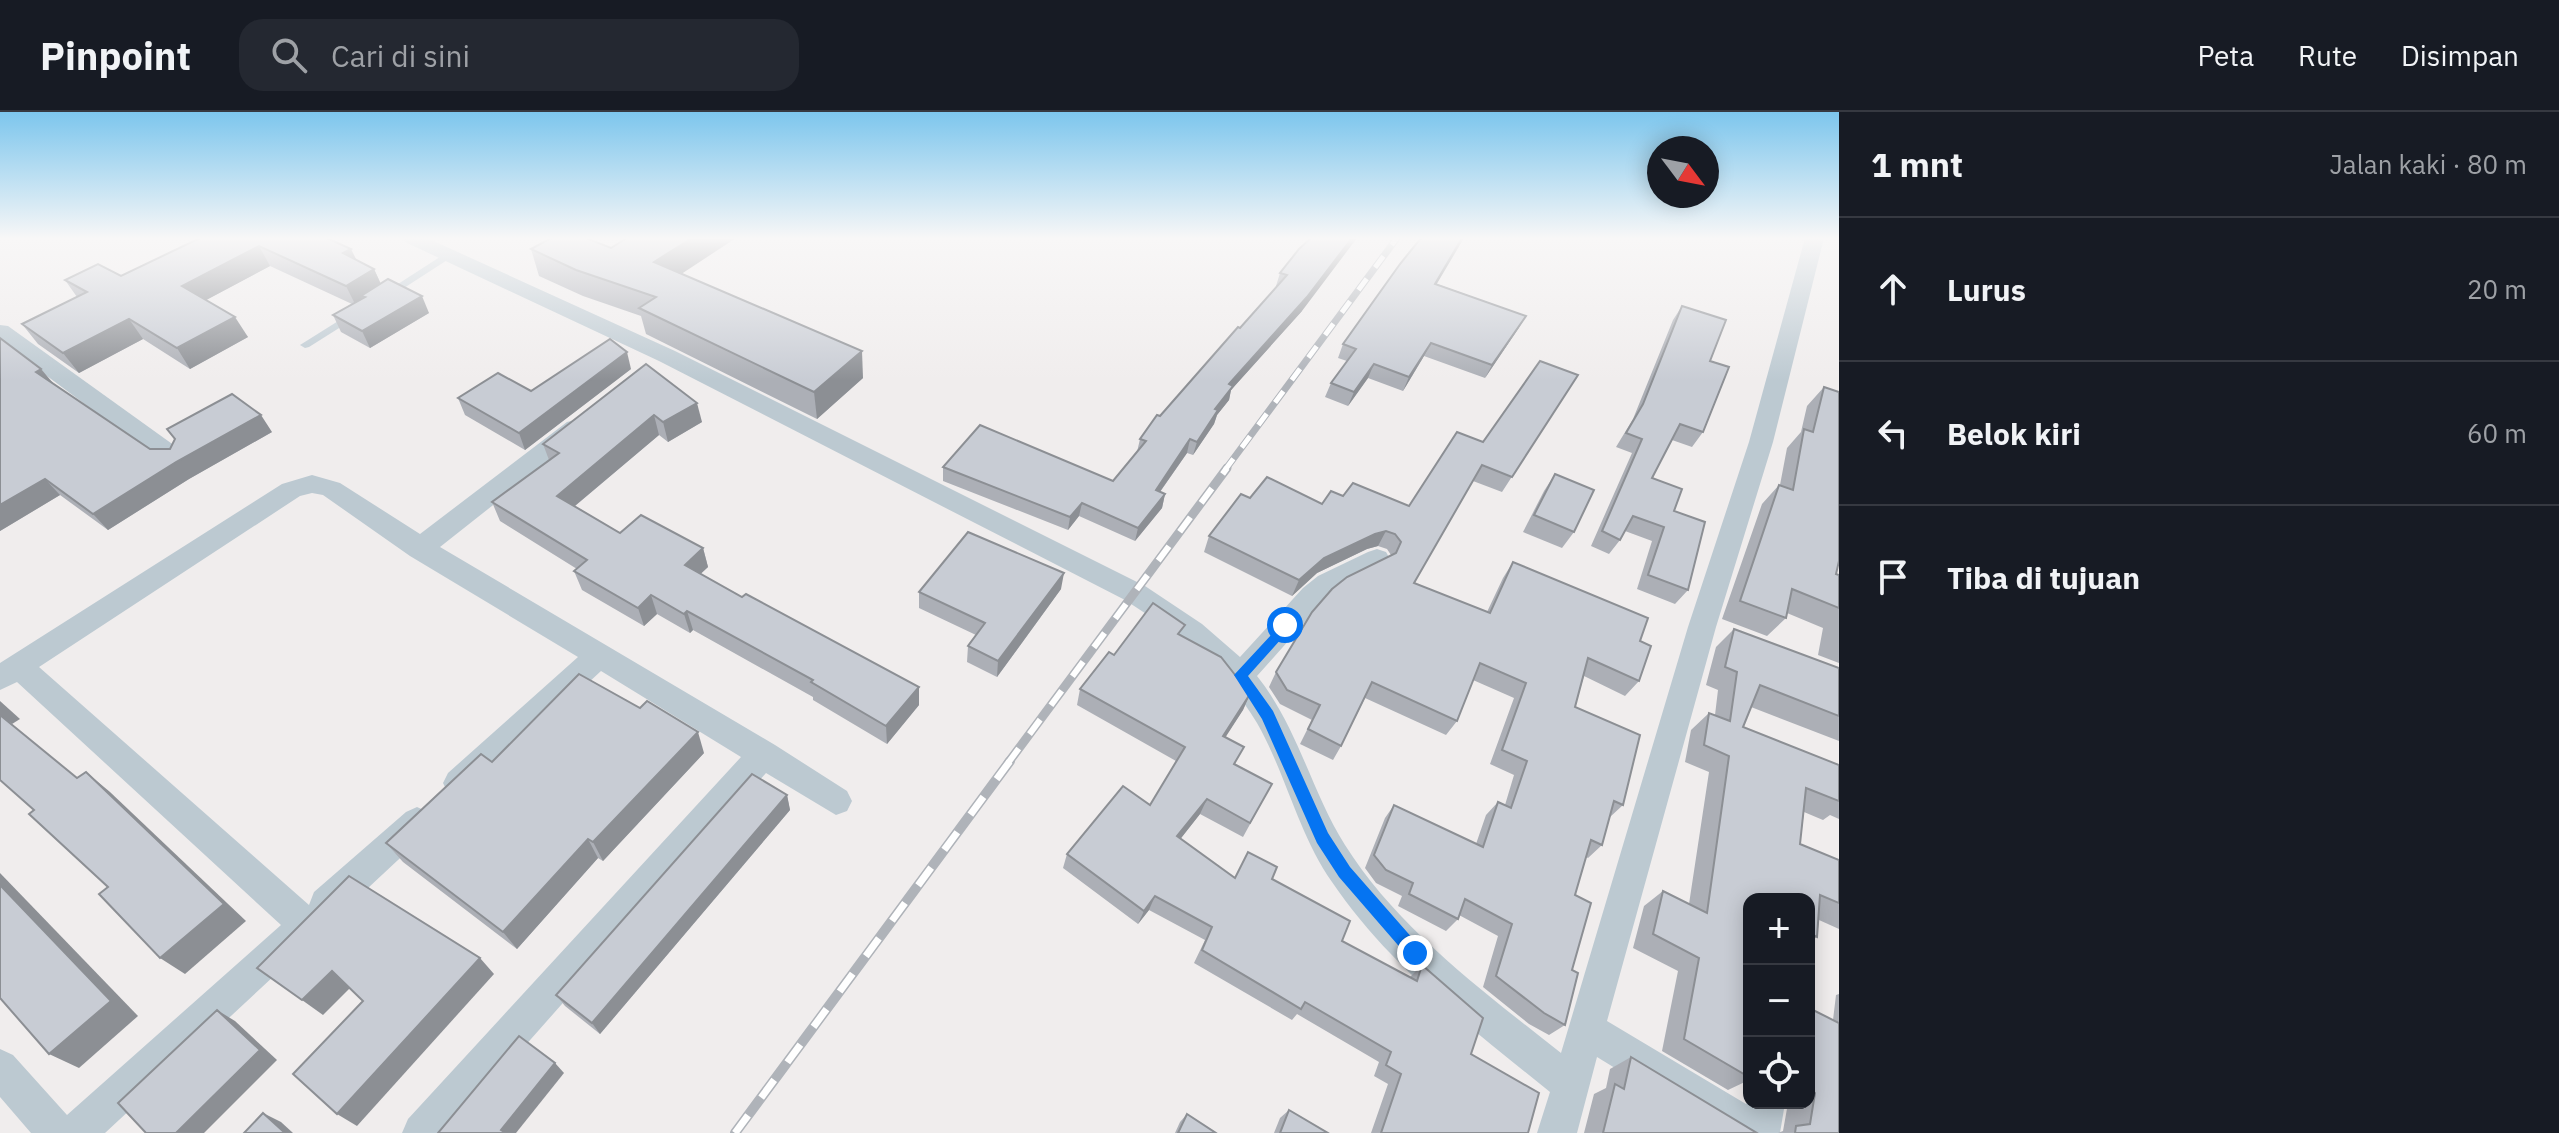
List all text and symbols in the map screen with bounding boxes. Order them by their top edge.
search box [239,19,799,91]
text: Pinpoint [40,31,191,80]
icon: search [267,33,311,77]
text: Cari di sini [331,36,470,75]
text: Peta [2198,37,2254,74]
text: Rute [2298,37,2357,74]
text: Disimpan [2401,37,2519,74]
north arrow [1647,136,1719,208]
text: 1 mnt [1871,142,1963,186]
text: Jalan kaki · 80 m [2330,147,2527,181]
icon: ahead [1871,267,1915,311]
text: Lurus [1947,270,2026,309]
text: 20 m [2467,272,2527,306]
icon: left [1871,411,1915,455]
text: Belok kiri [1947,414,2081,453]
text: 60 m [2467,416,2527,450]
icon: arrive [1871,555,1915,599]
text: Tiba di tujuan [1947,558,2140,597]
route start [1267,607,1303,643]
map controls [1743,893,1815,1109]
button: + [1743,893,1815,965]
route end [1397,935,1433,971]
button: − [1743,965,1815,1037]
button: locate [1743,1037,1815,1109]

